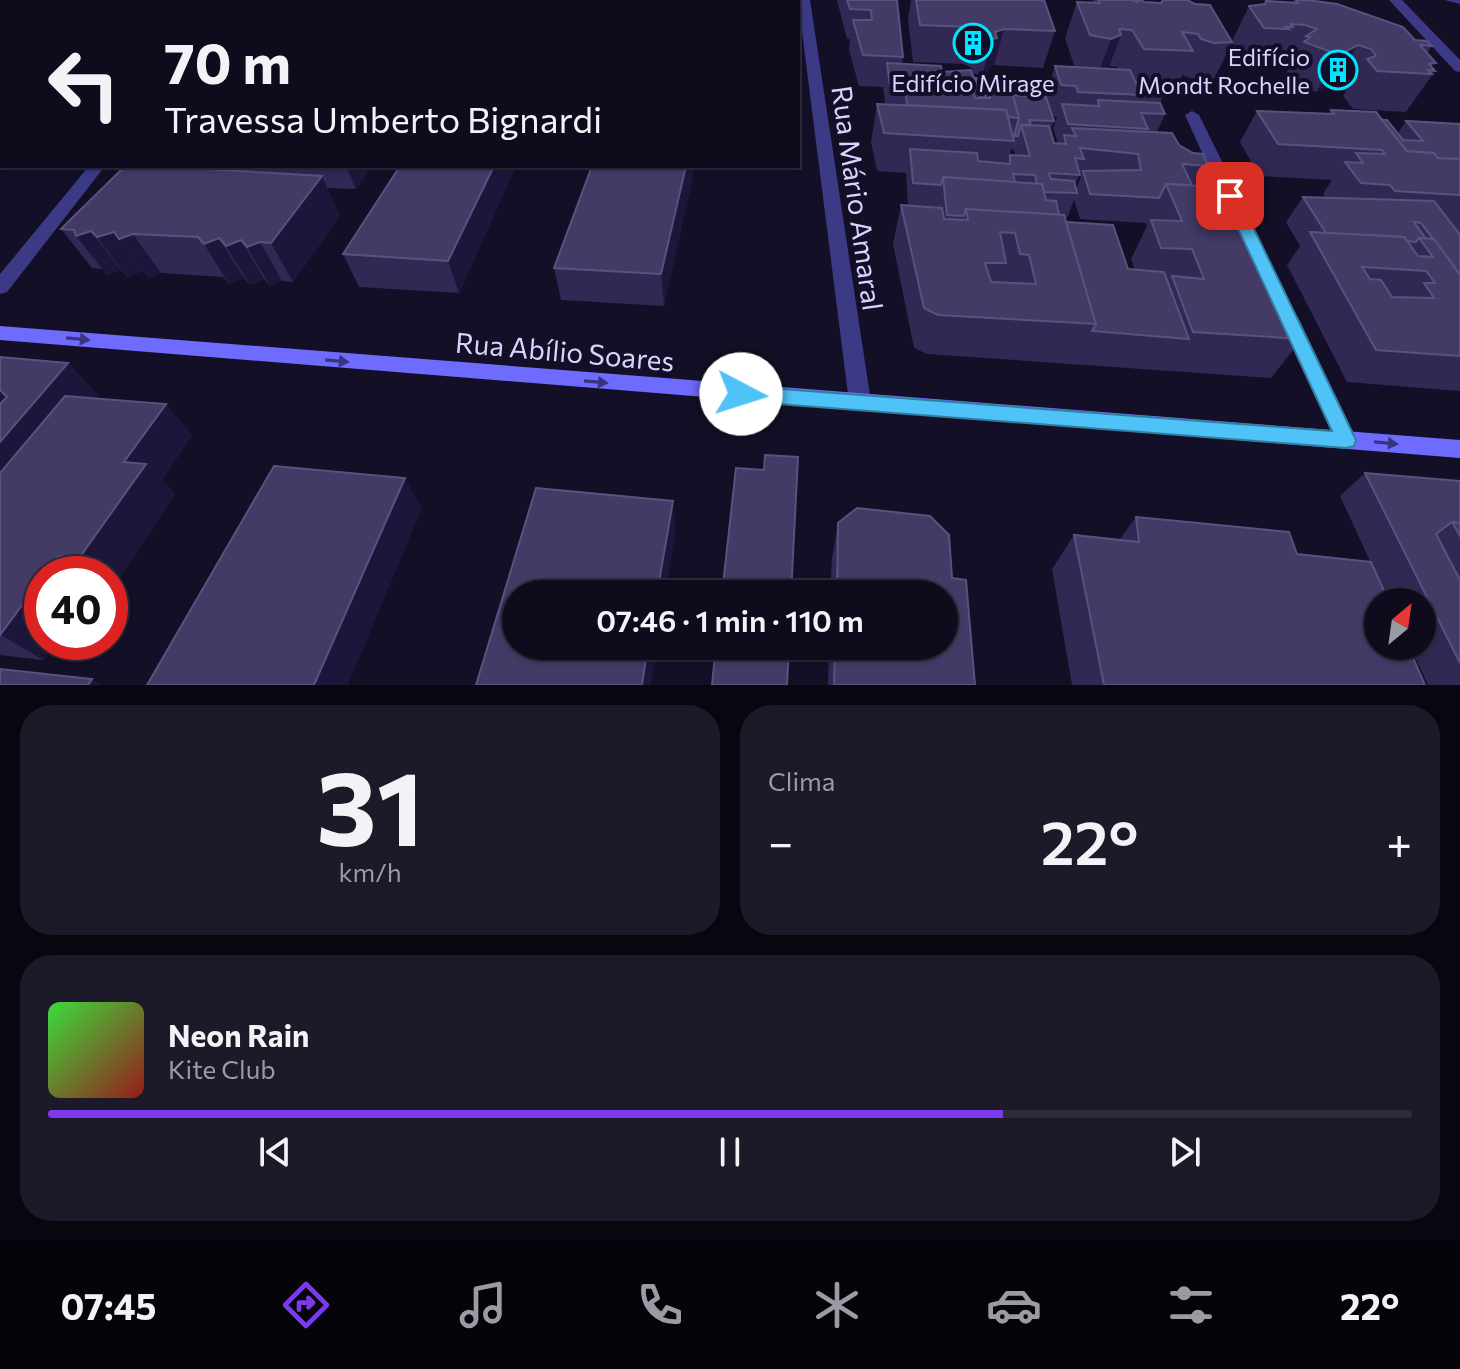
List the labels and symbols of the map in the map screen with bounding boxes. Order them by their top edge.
building icon: Edifício Mirage [952,22,994,64]
place label: Edifício Mondt Rochelle [1138,42,1310,99]
building icon: Edifício Mondt Rochelle [1317,49,1359,91]
place label: Edifício Mirage [891,68,1055,97]
street label: Rua Mário Amaral [825,83,891,313]
pin [1196,162,1264,230]
street label: Rua Abílio Soares [454,324,676,378]
one-way arrow [66,333,91,346]
position arrow [699,352,783,436]
one-way arrow [325,355,350,368]
one-way arrow [584,376,609,389]
one-way arrow [1374,437,1399,450]
speed limit sign: 40 [24,556,128,660]
north arrow [1364,588,1436,660]

